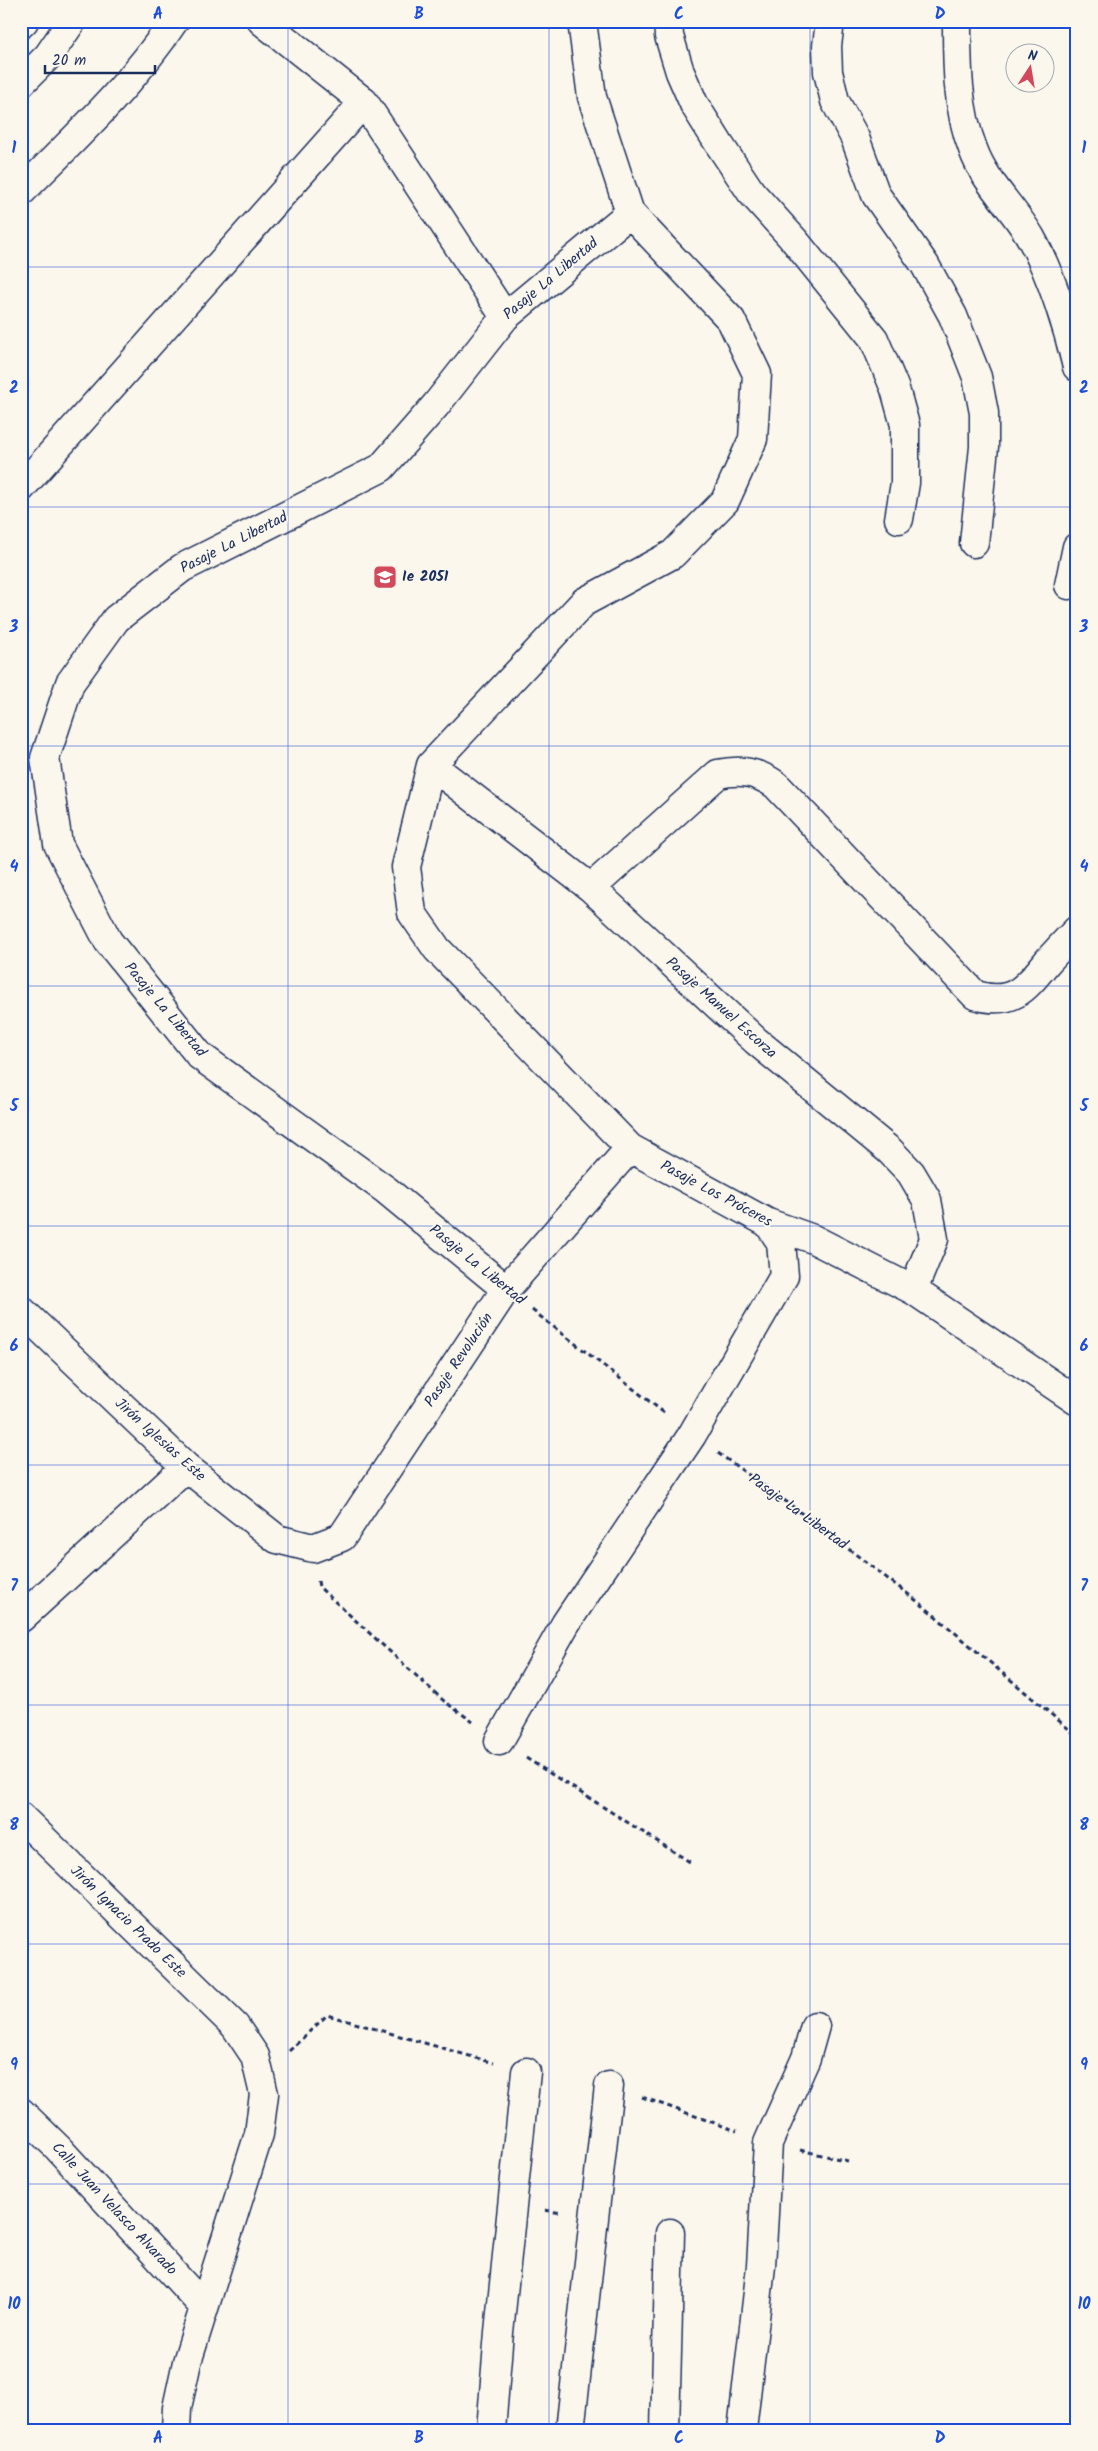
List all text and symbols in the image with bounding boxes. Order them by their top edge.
text: A [153,2,163,27]
text: B [414,2,424,27]
text: C [674,2,684,27]
text: D [935,2,946,27]
scale bar [45,42,155,74]
north arrow [1006,42,1056,92]
text: N [1026,45,1039,68]
text: 20 m [52,49,86,73]
text: 1 [12,136,17,161]
text: 1 [1082,136,1087,161]
street label: Pasaje La Libertad [498,232,604,326]
text: 2 [9,376,19,401]
text: 2 [1079,376,1089,401]
street label: Pasaje La Libertad [176,505,293,581]
school or university icon: Ie 2051 [372,564,398,590]
place label: Ie 2051 [402,565,449,589]
text: 3 [9,615,19,640]
text: 3 [1079,615,1089,640]
text: 4 [10,855,19,880]
text: 4 [1080,855,1089,880]
street label: Pasaje Manuel Escorza [660,951,782,1065]
street label: Pasaje La Libertad [118,957,212,1063]
text: 5 [9,1094,20,1119]
text: 5 [1079,1094,1090,1119]
street label: Pasaje Los Próceres [656,1154,777,1234]
street label: Pasaje La Libertad [424,1219,531,1312]
street label: Pasaje Revolución [418,1308,500,1412]
text: 6 [10,1334,19,1359]
text: 6 [1080,1334,1089,1359]
street label: Jirón Iglesias Este [109,1392,211,1488]
street label: Pasaje La Libertad [743,1468,853,1557]
text: 7 [10,1574,18,1599]
text: 7 [1080,1574,1088,1599]
text: 8 [9,1813,19,1838]
text: 8 [1079,1813,1089,1838]
street label: Jirón Ignacio Prado Este [64,1860,192,1984]
text: 9 [10,2053,18,2078]
text: 9 [1080,2053,1088,2078]
street label: Calle Juan Velasco Alvarado [45,2137,183,2281]
text: 10 [7,2292,21,2317]
text: 10 [1077,2292,1091,2317]
text: A [153,2426,163,2451]
text: B [414,2426,424,2451]
text: C [674,2426,684,2451]
text: D [935,2426,946,2451]

